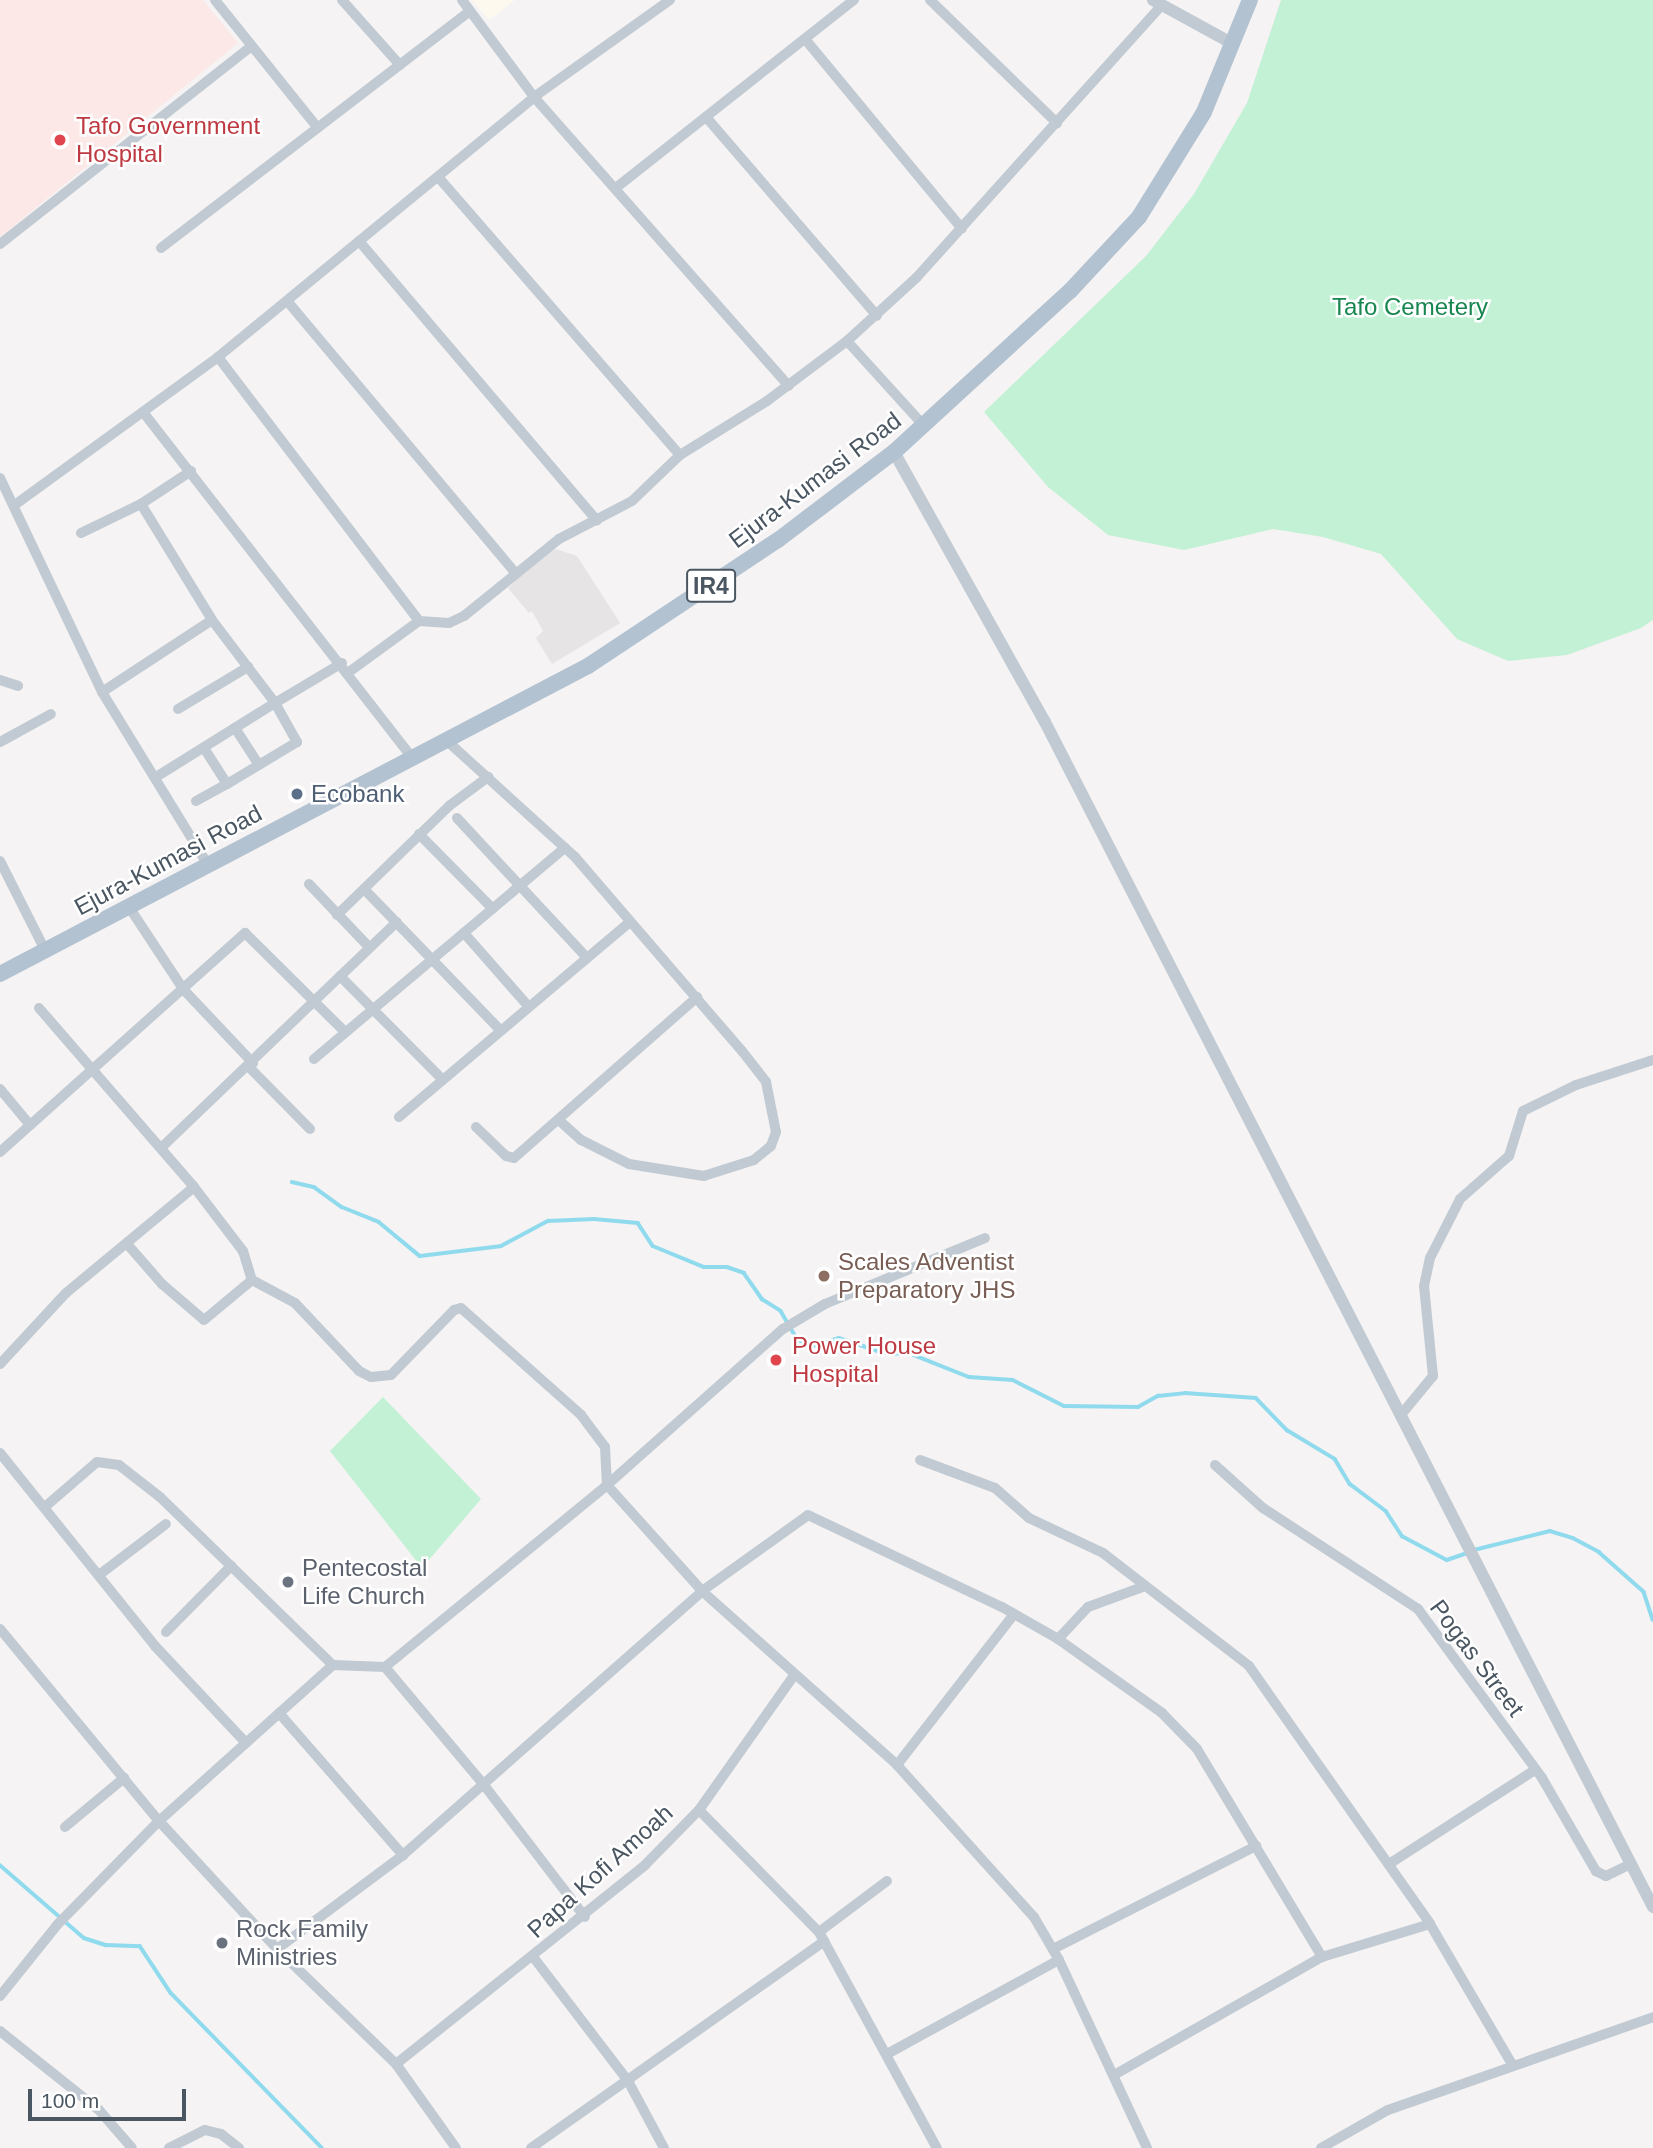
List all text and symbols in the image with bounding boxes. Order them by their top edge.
place label: Tafo Government Hospital [76,112,260,168]
marker: Tafo Government Hospital [50,130,70,150]
park label: Tafo Cemetery [1332,293,1488,321]
street label: Ejura-Kumasi Road [723,406,907,554]
road number: IR4 [685,566,737,606]
place label: Ecobank [311,780,404,808]
marker: Ecobank [289,786,305,802]
street label: Ejura-Kumasi Road [69,798,267,922]
place label: Scales Adventist Preparatory JHS [838,1248,1015,1304]
marker: Scales Adventist Preparatory JHS [816,1268,832,1284]
place label: Power House Hospital [792,1332,936,1388]
marker: Power House Hospital [766,1350,786,1370]
place label: Pentecostal Life Church [302,1554,427,1610]
marker: Pentecostal Life Church [280,1574,296,1590]
street label: Pogas Street [1424,1594,1530,1722]
street label: Papa Kofi Amoah [521,1798,679,1944]
place label: Rock Family Ministries [236,1915,368,1971]
marker: Rock Family Ministries [214,1935,230,1951]
scale bar [32,2074,189,2118]
text: 100 m [41,2089,99,2112]

